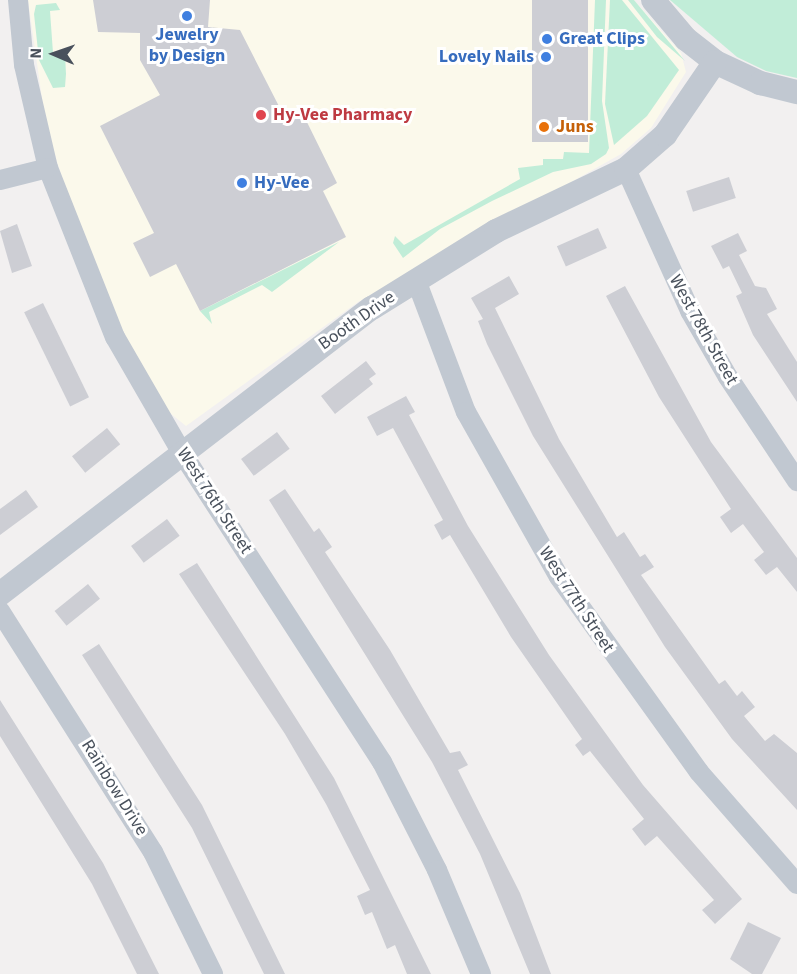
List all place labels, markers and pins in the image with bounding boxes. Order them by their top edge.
marker: Jewelry by Design [180,9,194,23]
place label: Jewelry by Design [149,25,225,68]
place label: Great Clips [559,28,645,50]
marker: Great Clips [540,32,554,46]
place label: Lovely Nails [439,46,534,68]
marker: Lovely Nails [539,50,553,64]
place label: Hy-Vee Pharmacy [273,104,412,126]
marker: Hy-Vee Pharmacy [254,108,268,122]
place label: Juns [556,116,594,138]
marker: Juns [537,120,551,134]
place label: Hy-Vee [254,172,309,194]
marker: Hy-Vee [235,176,249,190]

